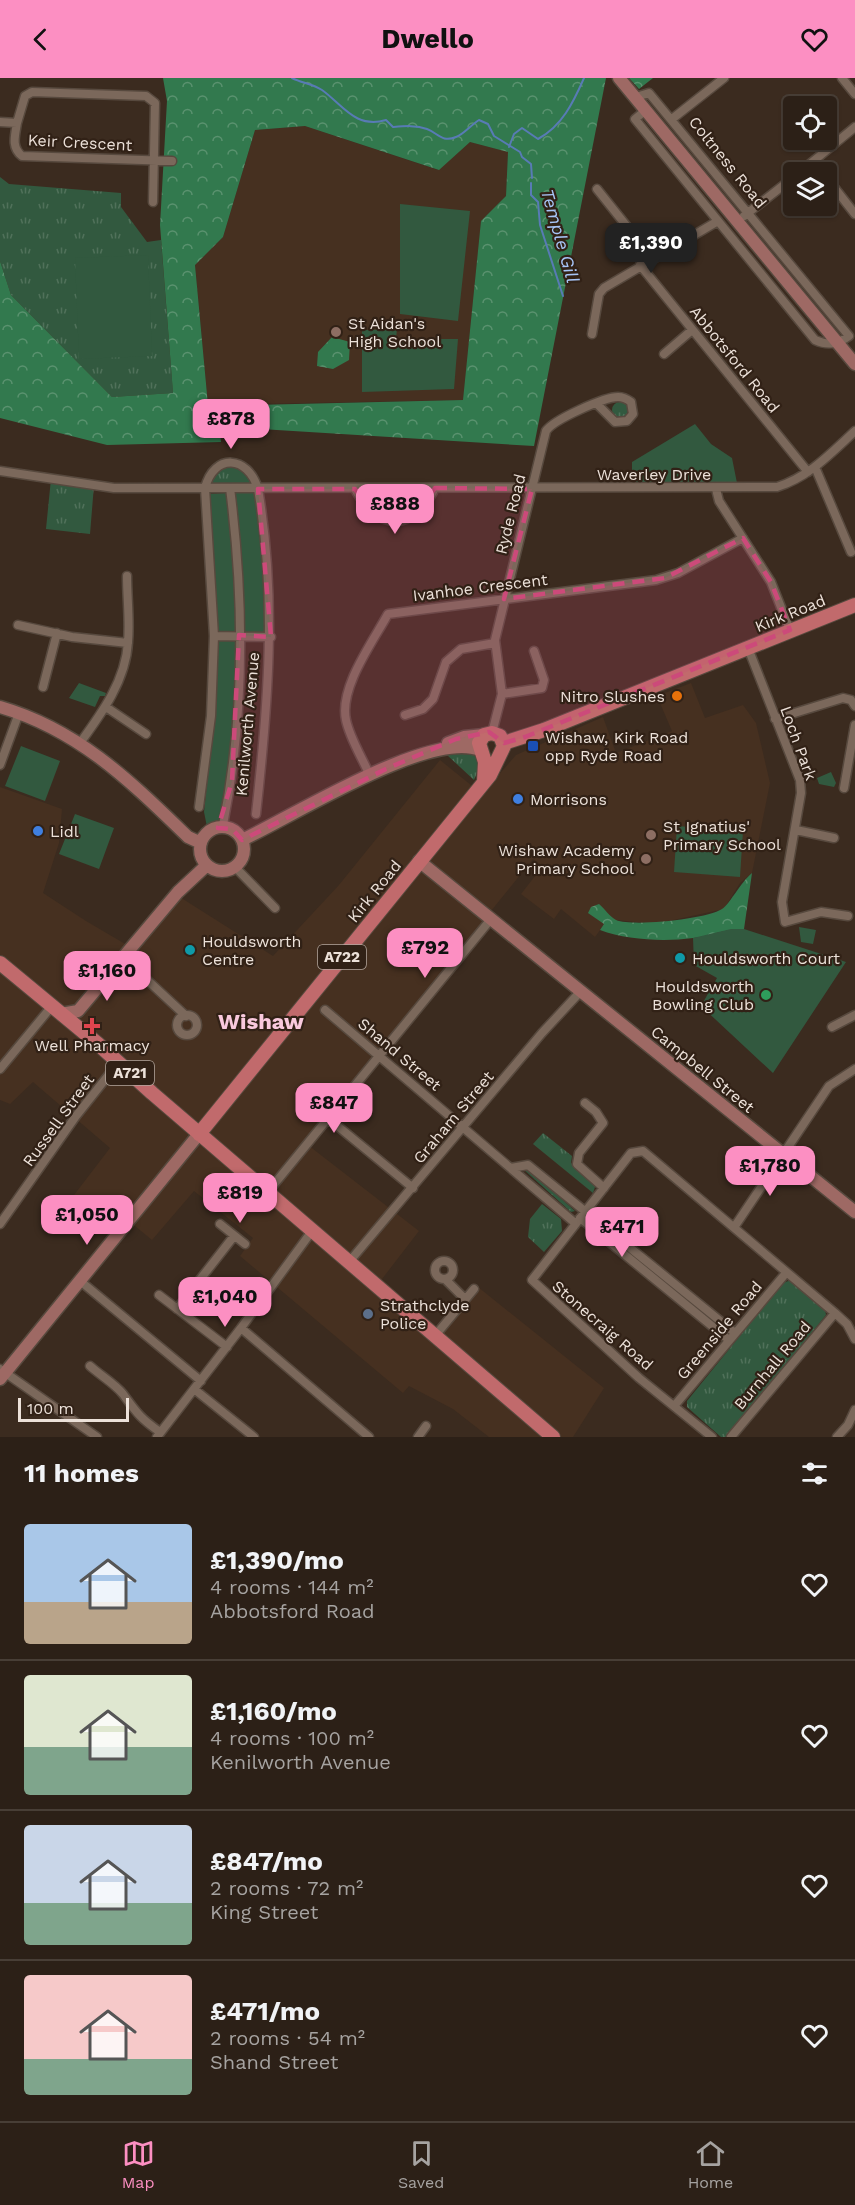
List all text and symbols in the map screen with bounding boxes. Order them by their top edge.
icon: back [24,23,57,56]
text: Dwello [381,23,474,55]
icon: heart [798,23,831,56]
map controls [783,96,837,216]
button: locate [783,96,837,150]
street label: Coltness Road [685,113,770,212]
street label: Keir Crescent [27,130,133,155]
button: layers [783,162,837,216]
water label: Temple Gill [537,186,584,285]
pin: £1,390 [602,223,700,274]
text: £1,390 [619,230,683,254]
street label: Abbotsford Road [686,302,783,416]
place label: St Aidan's High School [348,314,441,351]
marker: St Aidan's High School [329,325,343,339]
pin: £878 [195,399,267,450]
text: £878 [207,406,255,430]
street label: Waverley Drive [597,465,711,484]
street label: Ryde Road [491,472,530,556]
pin: £888 [359,484,431,535]
text: £888 [370,491,420,515]
street label: Ivanhoe Crescent [412,570,549,605]
street label: Kirk Road [752,591,828,636]
street label: Kenilworth Avenue [232,651,263,797]
place label: Nitro Slushes [560,687,665,706]
marker: Nitro Slushes [670,689,684,703]
street label: Loch Park [776,703,821,783]
place label: Wishaw, Kirk Road opp Ryde Road [545,728,688,765]
marker: Wishaw, Kirk Road opp Ryde Road [526,739,540,753]
place label: Morrisons [530,790,607,809]
marker: Morrisons [511,792,525,806]
place label: St Ignatius' Primary School [663,817,781,854]
place label: Lidl [50,822,79,841]
marker: Lidl [31,824,45,838]
marker: St Ignatius' Primary School [644,828,658,842]
place label: Wishaw Academy Primary School [498,841,635,878]
marker: Wishaw Academy Primary School [639,852,653,866]
street label: Kirk Road [344,856,405,926]
pin: £792 [389,928,461,979]
place label: Houldsworth Centre [202,932,301,969]
text: £792 [401,935,449,959]
marker: Houldsworth Centre [183,943,197,957]
road number: A722 [318,945,366,969]
place label: Houldsworth Court [692,949,840,968]
pin: £1,160 [58,951,156,1002]
marker: Houldsworth Court [673,951,687,965]
text: £1,160 [78,958,136,982]
place label: Houldsworth Bowling Club [652,977,754,1014]
marker: Houldsworth Bowling Club [759,988,773,1002]
district label: Wishaw [218,1009,304,1034]
street label: Shand Street [354,1014,445,1095]
marker: Well Pharmacy [85,1019,99,1033]
street label: Campbell Street [647,1022,758,1117]
place label: Well Pharmacy [34,1036,150,1055]
road number: A721 [106,1061,154,1085]
street label: Graham Street [409,1067,498,1167]
street label: Russell Street [19,1070,98,1170]
pin: £847 [298,1083,370,1134]
text: £847 [309,1090,359,1114]
pin: £1,780 [721,1146,819,1197]
text: £1,780 [739,1153,801,1177]
pin: £819 [204,1173,276,1224]
text: £819 [217,1180,263,1204]
pin: £1,050 [38,1195,136,1246]
text: £1,050 [55,1202,119,1226]
pin: £471 [586,1207,658,1258]
text: £471 [599,1214,645,1238]
street label: Stonecraig Road [548,1276,657,1374]
pin: £1,040 [176,1277,274,1328]
street label: Greenside Road [673,1277,766,1383]
text: £1,040 [192,1284,258,1308]
place label: Strathclyde Police [380,1296,470,1333]
marker: Strathclyde Police [361,1307,375,1321]
street label: Burnhall Road [730,1317,815,1413]
scale bar [18,1395,129,1422]
text: 100 m [27,1399,74,1418]
icon: filters [798,1457,831,1490]
text: 11 homes [24,1458,139,1488]
text: £1,390/mo [210,1545,344,1575]
icon: home [72,1548,144,1620]
icon: heart [798,1568,831,1601]
text: 4 rooms · 144 m² [210,1575,374,1599]
text: Abbotsford Road [210,1599,375,1623]
text: £1,160/mo [210,1696,337,1726]
icon: home [72,1699,144,1771]
icon: heart [798,1719,831,1752]
text: 4 rooms · 100 m² [210,1726,374,1750]
text: Kenilworth Avenue [210,1750,391,1774]
text: £847/mo [210,1846,323,1876]
icon: home [72,1849,144,1921]
icon: heart [798,1869,831,1902]
text: 2 rooms · 72 m² [210,1876,363,1900]
text: King Street [210,1900,318,1924]
text: £471/mo [210,1996,320,2026]
icon: home [72,1999,144,2071]
icon: heart [798,2019,831,2052]
text: 2 rooms · 54 m² [210,2026,365,2050]
text: Shand Street [210,2050,338,2074]
tab: Map [122,2137,155,2192]
tab: Saved [398,2137,444,2192]
tab: Home [688,2137,733,2192]

